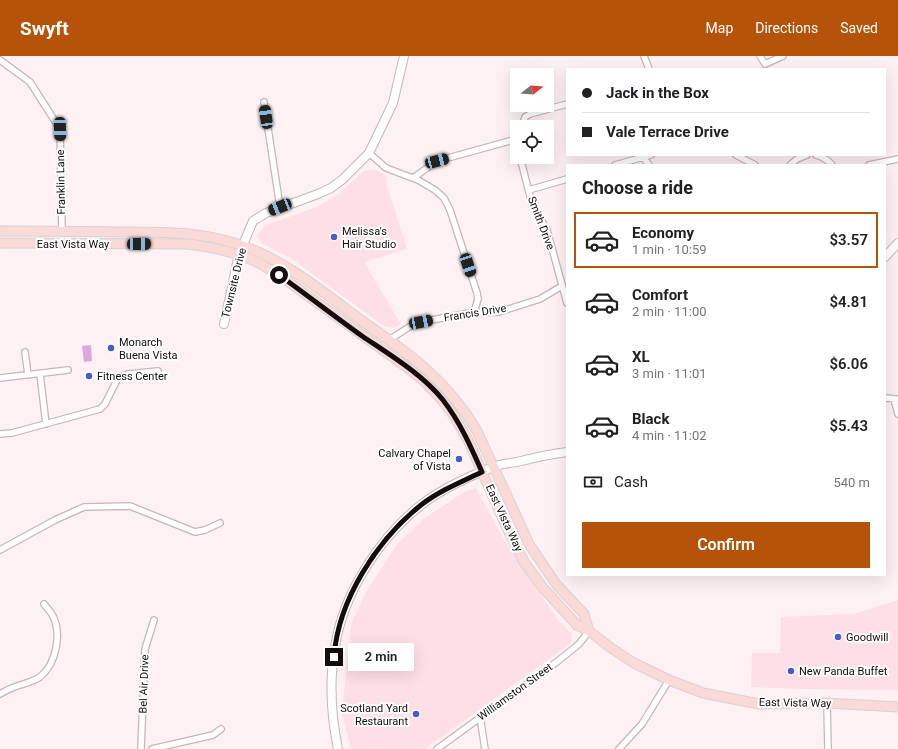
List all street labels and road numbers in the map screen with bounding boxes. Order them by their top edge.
street label: Franklin Lane [54,149,68,215]
street label: Smith Drive [525,195,557,252]
street label: East Vista Way [37,238,110,251]
street label: Townsite Drive [219,246,249,319]
street label: Francis Drive [443,302,507,324]
street label: East Vista Way [483,482,526,554]
street label: Bel Air Drive [136,654,152,714]
street label: Williamston Street [475,660,555,724]
street label: East Vista Way [759,696,832,710]

